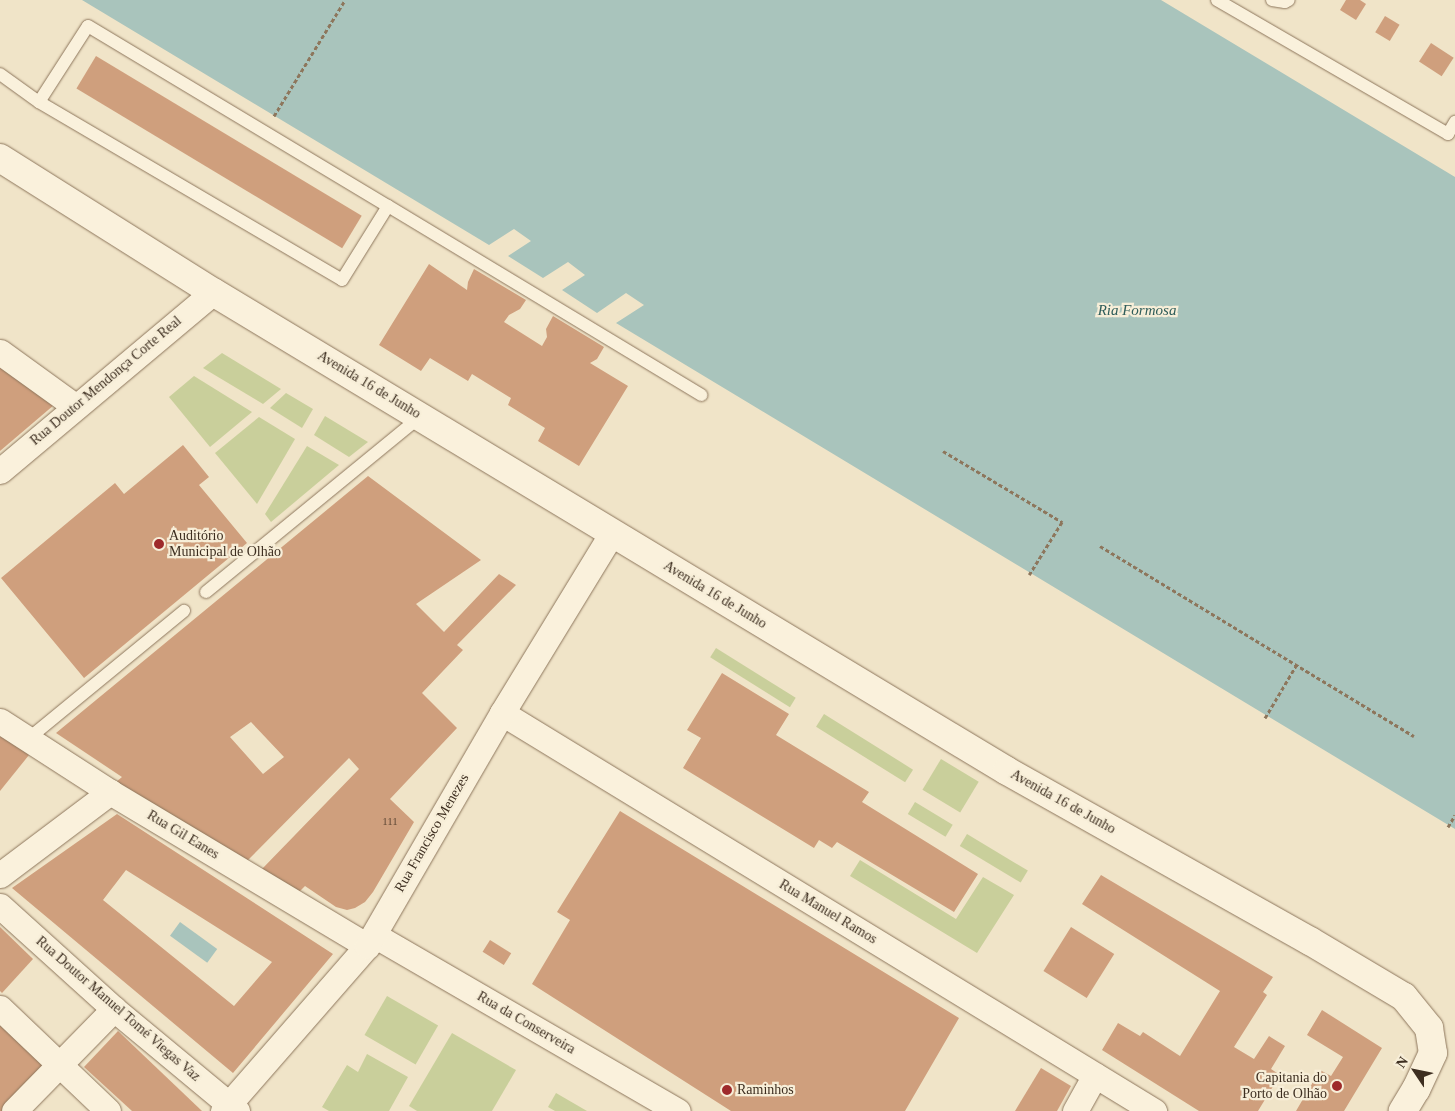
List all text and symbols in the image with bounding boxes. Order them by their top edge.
water label: Ria Formosa [1098,302,1176,320]
street label: Rua Doutor Mendonça Corte Real [27,313,185,449]
street label: Avenida 16 de Junho [314,348,424,422]
place label: Auditório Municipal de Olhão [169,528,281,560]
marker: Auditório Municipal de Olhão [153,538,165,550]
street label: Avenida 16 de Junho [660,558,770,632]
street label: Avenida 16 de Junho [1008,766,1118,838]
street label: Rua Francisco Menezes [391,771,473,895]
street label: Rua Gil Eanes [144,807,222,863]
house number: 111 [382,814,398,828]
street label: Rua Manuel Ramos [776,876,880,948]
street label: Rua Doutor Manuel Tomé Viegas Vaz [32,933,204,1085]
street label: Rua da Conserveira [474,988,578,1058]
north arrow [1390,1046,1440,1096]
text: N [1393,1054,1411,1071]
place label: Capitania do Porto de Olhão [1242,1070,1327,1102]
marker: Capitania do Porto de Olhão [1331,1080,1343,1092]
place label: Raminhos [737,1082,794,1098]
marker: Raminhos [721,1084,733,1096]

